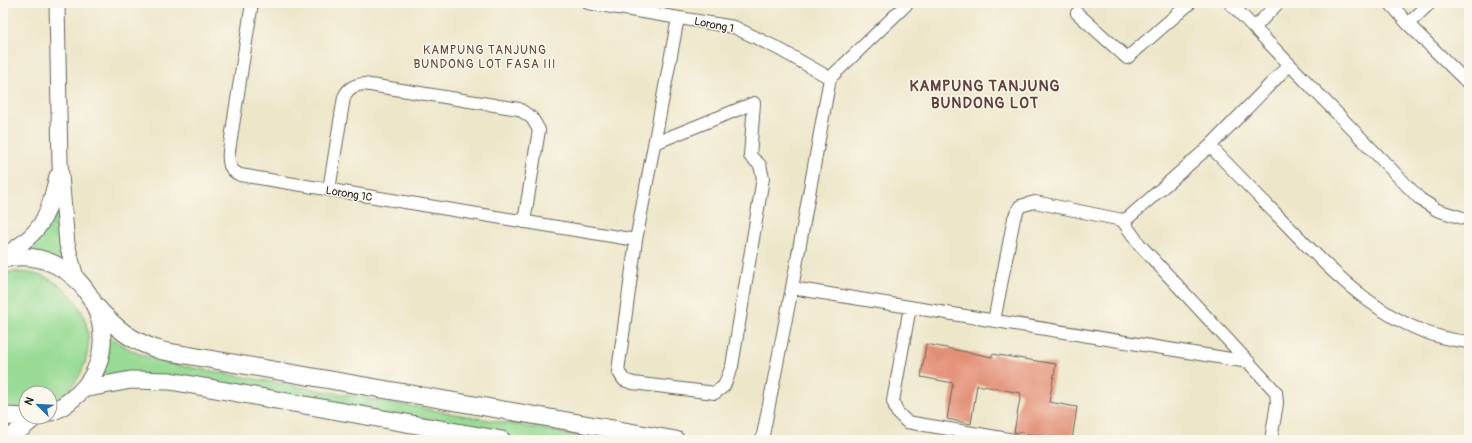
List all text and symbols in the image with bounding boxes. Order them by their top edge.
street label: Lorong 1 [693,15,735,35]
district label: KAMPUNG TANJUNG BUNDONG LOT FASA III [414,43,556,72]
district label: KAMPUNG TANJUNG BUNDONG LOT [909,77,1061,113]
street label: Lorong 1C [325,184,373,204]
north arrow [18,385,58,425]
text: N [22,395,37,407]

